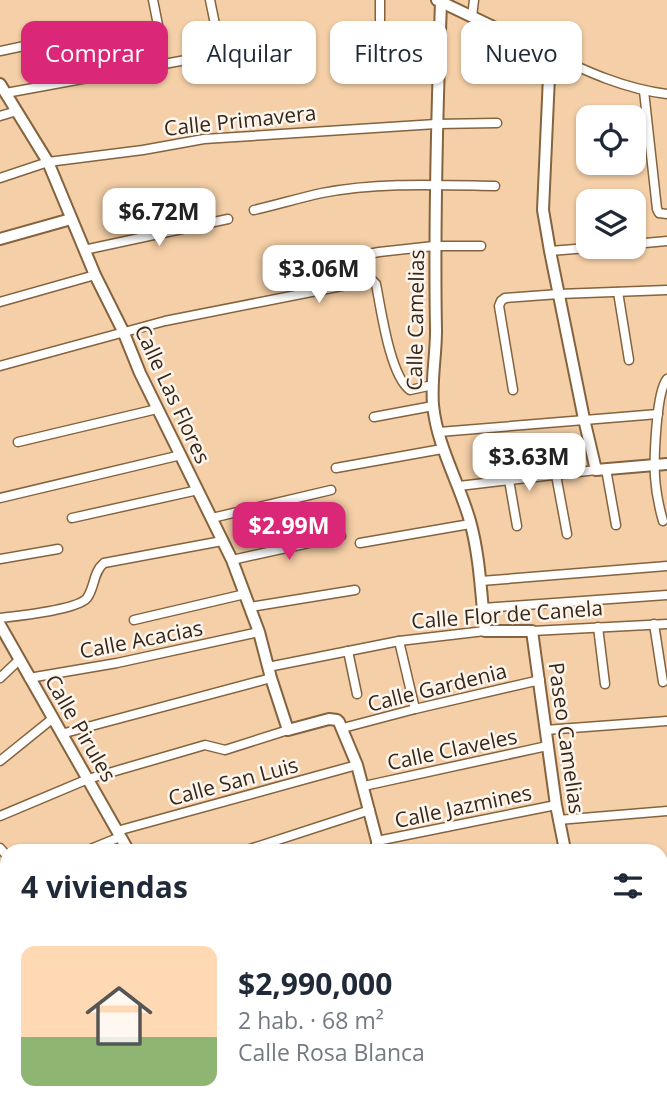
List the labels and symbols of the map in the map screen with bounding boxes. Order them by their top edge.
street label: Calle Primavera [163,98,317,142]
pin: $6.72M [102,188,216,248]
pin: $3.06M [262,246,376,305]
street label: Calle Camelias [400,249,430,391]
street label: Calle Las Flores [129,320,217,468]
pin: $3.63M [472,434,586,493]
pin: $2.99M [232,503,346,562]
street label: Calle Flor de Canela [410,593,604,635]
street label: Calle Acacias [77,613,205,665]
street label: Calle Gardenia [364,656,510,718]
street label: Paseo Camelias [543,660,591,816]
street label: Calle Pirules [39,669,123,787]
street label: Calle Claveles [384,722,520,776]
street label: Calle San Luis [165,750,301,812]
street label: Calle Jazmines [392,778,534,834]

